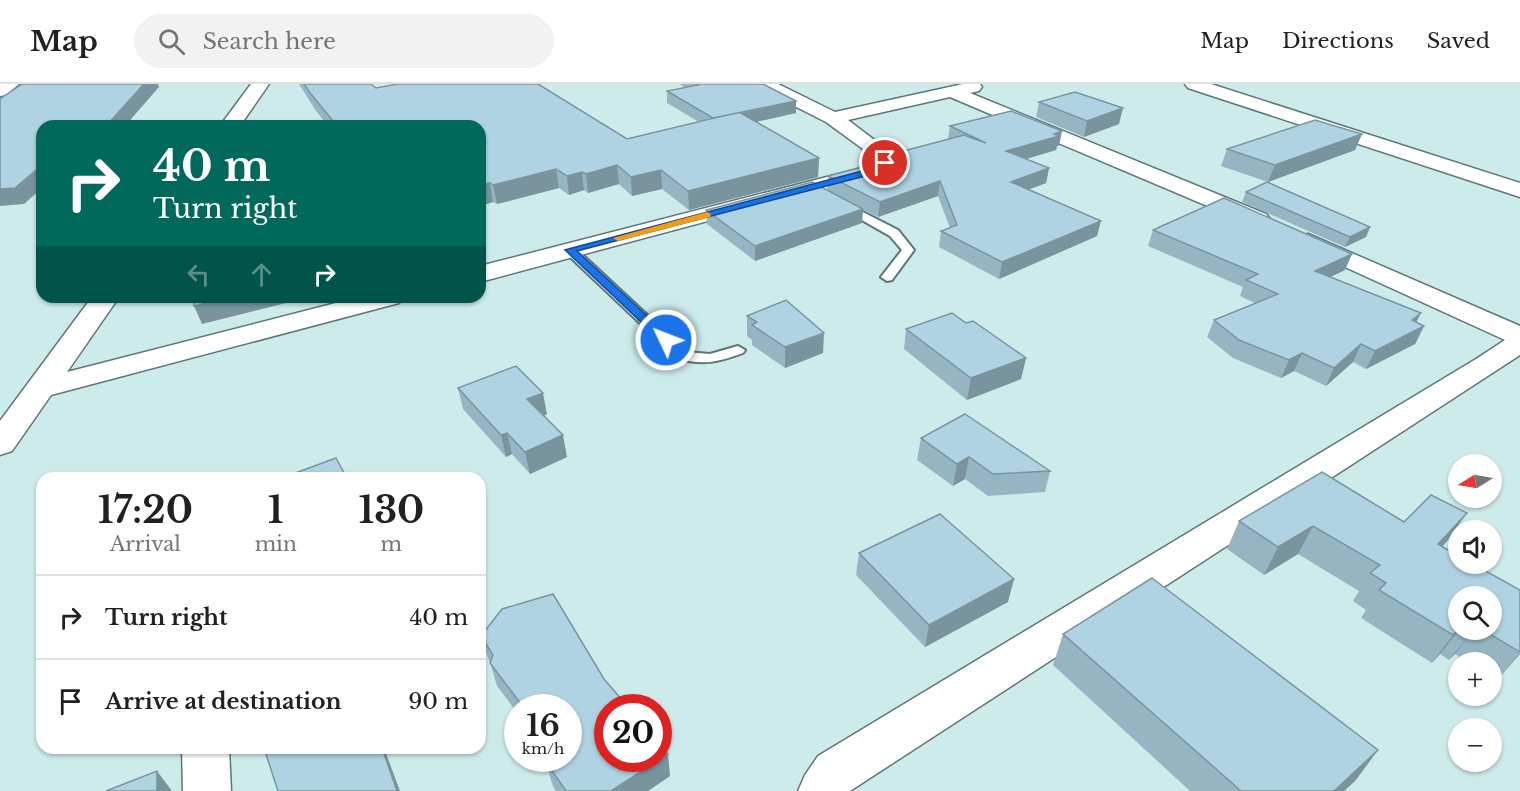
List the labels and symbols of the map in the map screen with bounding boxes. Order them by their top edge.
pin [859,137,910,188]
position arrow [634,308,698,372]
north arrow [1448,454,1502,508]
speed limit sign: 20 [594,694,672,772]

